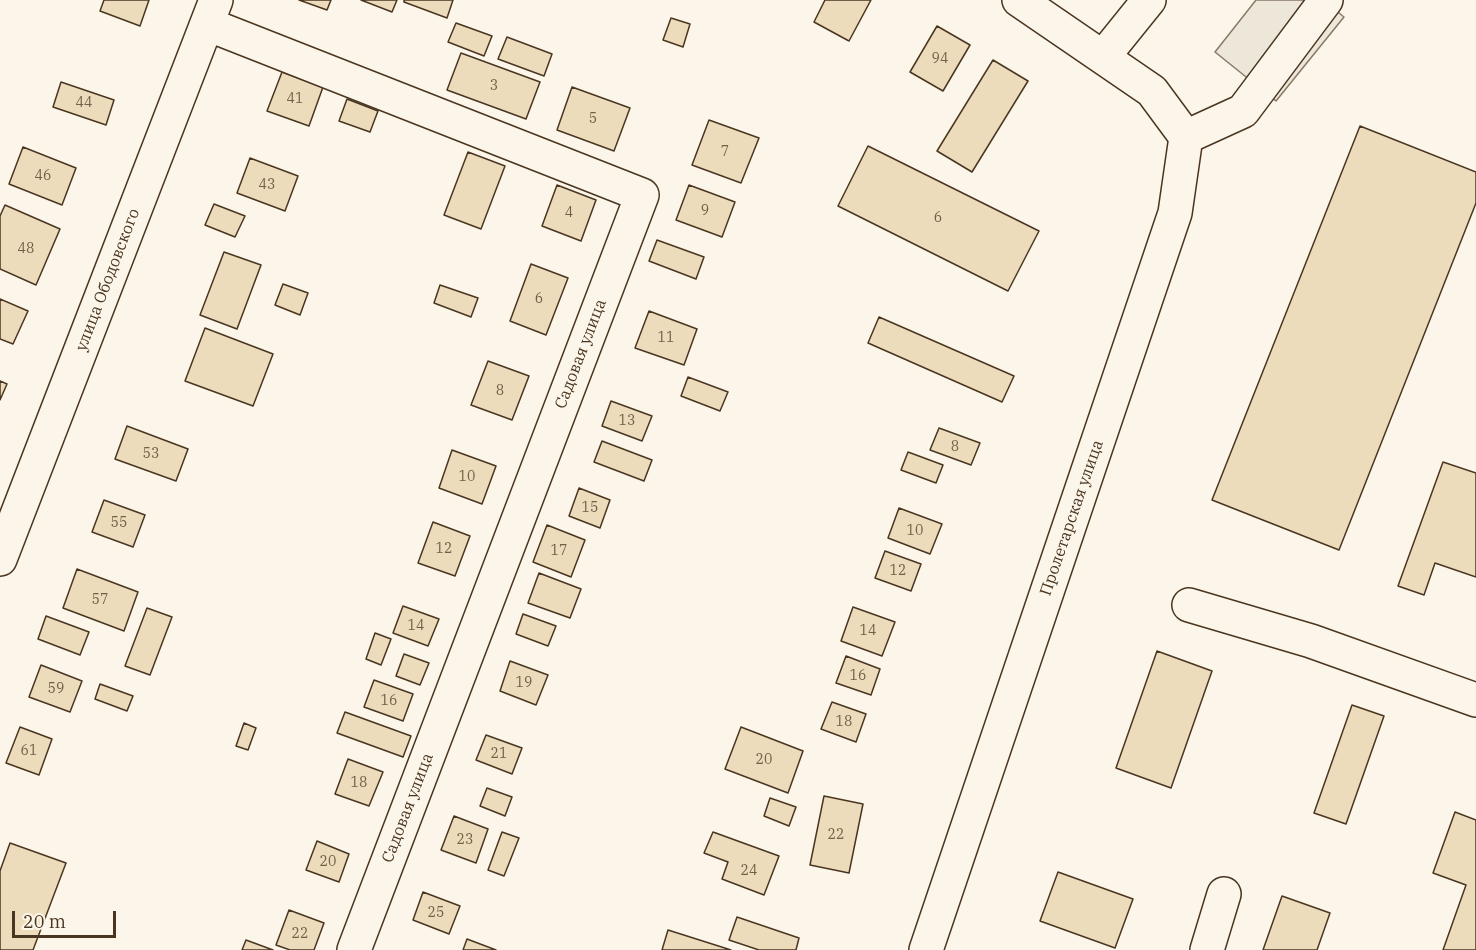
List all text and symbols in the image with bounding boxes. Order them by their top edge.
house number: 94 [932,51,948,67]
house number: 3 [490,78,498,94]
house number: 41 [287,91,303,107]
house number: 44 [76,95,92,111]
house number: 5 [589,111,597,127]
house number: 7 [721,144,729,160]
house number: 46 [35,168,51,184]
house number: 43 [259,177,275,193]
house number: 9 [701,203,709,219]
house number: 4 [565,205,573,221]
street label: улица Ободовского [72,206,144,354]
house number: 6 [934,210,942,226]
house number: 48 [18,241,34,257]
house number: 6 [535,291,543,307]
street label: Садовая улица [551,297,611,411]
house number: 11 [658,330,674,346]
house number: 8 [496,383,504,399]
house number: 13 [619,413,635,429]
street label: Пролетарская улица [1036,438,1108,598]
house number: 8 [951,439,959,455]
house number: 53 [143,446,159,462]
house number: 10 [459,469,475,485]
house number: 15 [582,500,598,516]
house number: 55 [111,515,127,531]
house number: 10 [907,523,923,539]
house number: 12 [436,541,452,557]
house number: 17 [551,543,567,559]
house number: 12 [890,563,906,579]
house number: 57 [92,592,108,608]
house number: 14 [408,618,424,634]
house number: 14 [860,623,876,639]
house number: 16 [850,668,866,684]
house number: 19 [516,675,532,691]
house number: 59 [48,681,64,697]
house number: 16 [381,693,397,709]
house number: 18 [836,714,852,730]
house number: 61 [21,743,37,759]
house number: 21 [491,746,507,762]
street label: Садовая улица [378,751,438,865]
house number: 20 [756,752,772,768]
house number: 18 [351,775,367,791]
house number: 22 [828,827,844,843]
house number: 23 [457,832,473,848]
house number: 20 [320,854,336,870]
house number: 24 [741,863,757,879]
scale bar [15,899,118,937]
house number: 25 [428,905,444,921]
text: 20 m [23,910,66,933]
house number: 22 [292,926,308,942]

